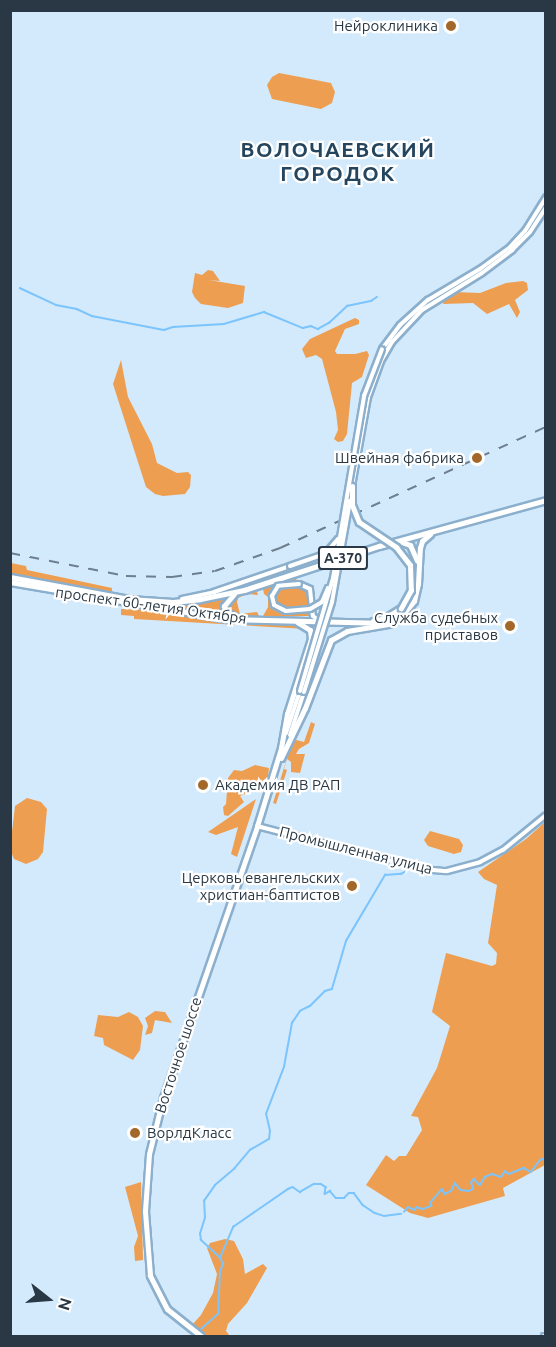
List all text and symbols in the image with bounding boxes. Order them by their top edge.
place label: Нейроклиника [334,17,438,35]
marker: Нейроклиника [442,17,460,35]
district label: ВОЛОЧАЕВСКИЙ ГОРОДОК [241,136,435,186]
place label: Швейная фабрика [335,449,464,467]
marker: Швейная фабрика [468,449,486,467]
road number: А-370 [318,547,368,569]
street label: проспект 60-летия Октября [54,583,248,627]
place label: Служба судебных приставов [374,608,498,643]
marker: Служба судебных приставов [503,619,517,633]
place label: Академия ДВ РАП [215,776,340,794]
marker: Академия ДВ РАП [196,778,210,792]
street label: Промышленная улица [278,822,434,878]
place label: Церковь евангельских христиан-баптистов [182,868,340,903]
marker: Церковь евангельских христиан-баптистов [345,879,359,893]
street label: Восточное шоссе [151,995,205,1115]
place label: ВорлдКласс [147,1124,232,1142]
marker: ВорлдКласс [128,1126,142,1140]
north arrow [18,1269,78,1329]
text: N [55,1296,76,1313]

